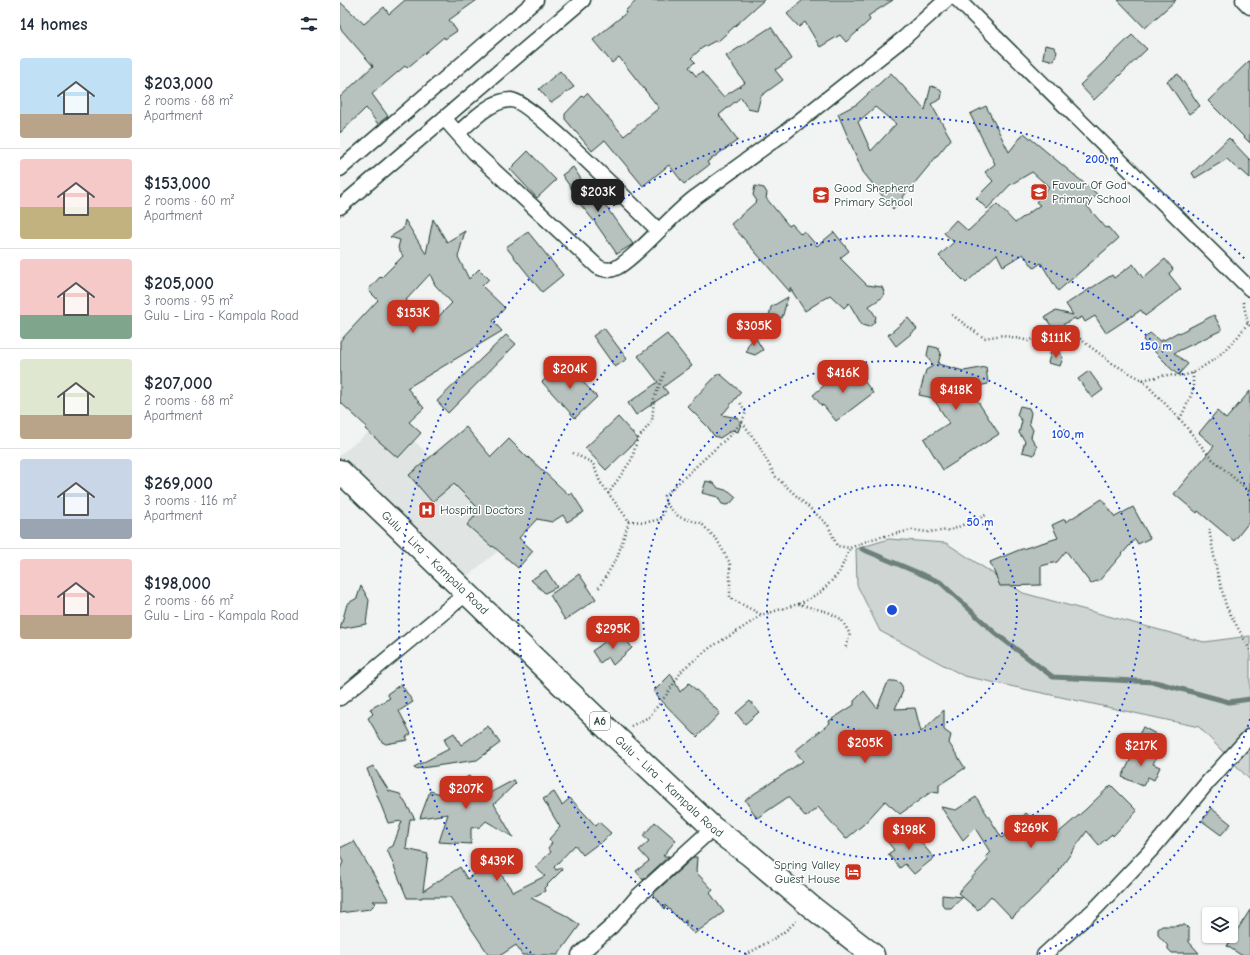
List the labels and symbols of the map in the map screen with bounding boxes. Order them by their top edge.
text: 200 m [1085,152,1119,166]
place label: Favour Of God Primary School [1052,178,1131,206]
pin: $203K [570,179,626,213]
place label: Good Shepherd Primary School [834,181,914,209]
school or university icon: Favour Of God Primary School [1029,182,1049,202]
school or university icon: Good Shepherd Primary School [811,185,831,205]
pin: $153K [385,300,441,334]
pin: $305K [726,313,782,347]
pin: $111K [1028,325,1084,359]
text: 150 m [1140,339,1172,353]
pin: $204K [542,356,598,390]
pin: $416K [815,360,871,394]
pin: $418K [928,377,984,411]
text: 100 m [1052,427,1084,441]
hospital icon: Hospital Doctors [417,500,437,520]
place label: Hospital Doctors [440,503,524,517]
street label: Gulu - Lira - Kampala Road [379,508,491,617]
text: 50 m [966,515,994,529]
centre of rings [885,603,899,617]
pin: $295K [585,616,641,650]
road number: A6 [590,712,610,730]
pin: $205K [837,730,893,764]
street label: Gulu - Lira - Kampala Road [612,733,726,840]
pin: $217K [1113,733,1169,767]
pin: $207K [438,776,494,810]
pin: $269K [1003,815,1059,849]
pin: $198K [881,817,937,851]
pin: $439K [469,848,525,882]
place label: Spring Valley Guest House [774,858,841,886]
hotel icon: Spring Valley Guest House [843,862,863,882]

